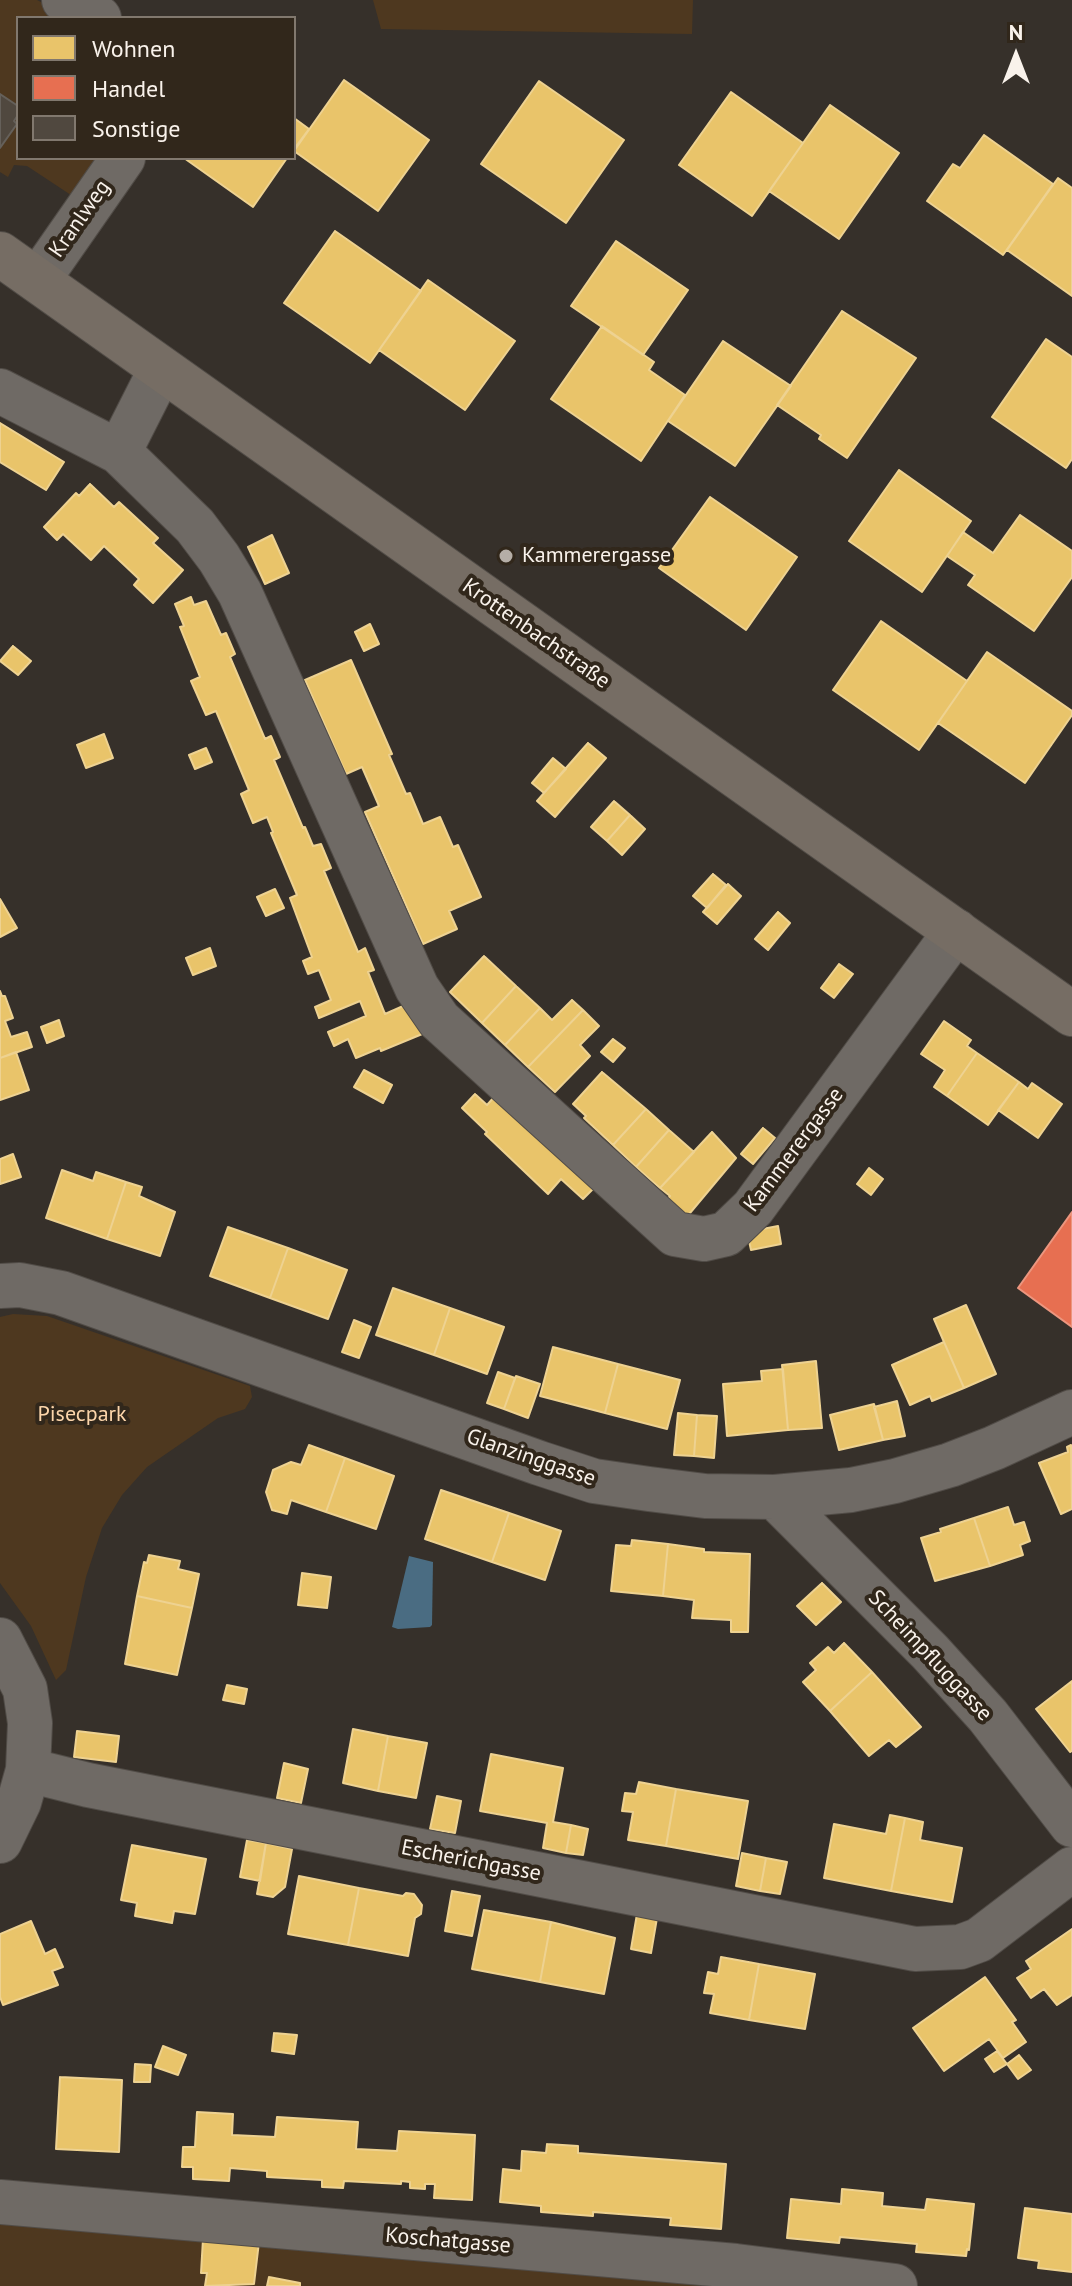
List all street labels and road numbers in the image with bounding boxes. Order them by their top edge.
street label: Kranlweg [44,175,116,263]
street label: Krottenbachstraße [457,573,615,695]
street label: Kammerergasse [739,1082,849,1218]
street label: Glanzinggasse [463,1424,599,1492]
street label: Scheimpfluggasse [863,1585,997,1727]
street label: Escherichgasse [399,1835,543,1887]
street label: Koschatgasse [384,2222,512,2260]

